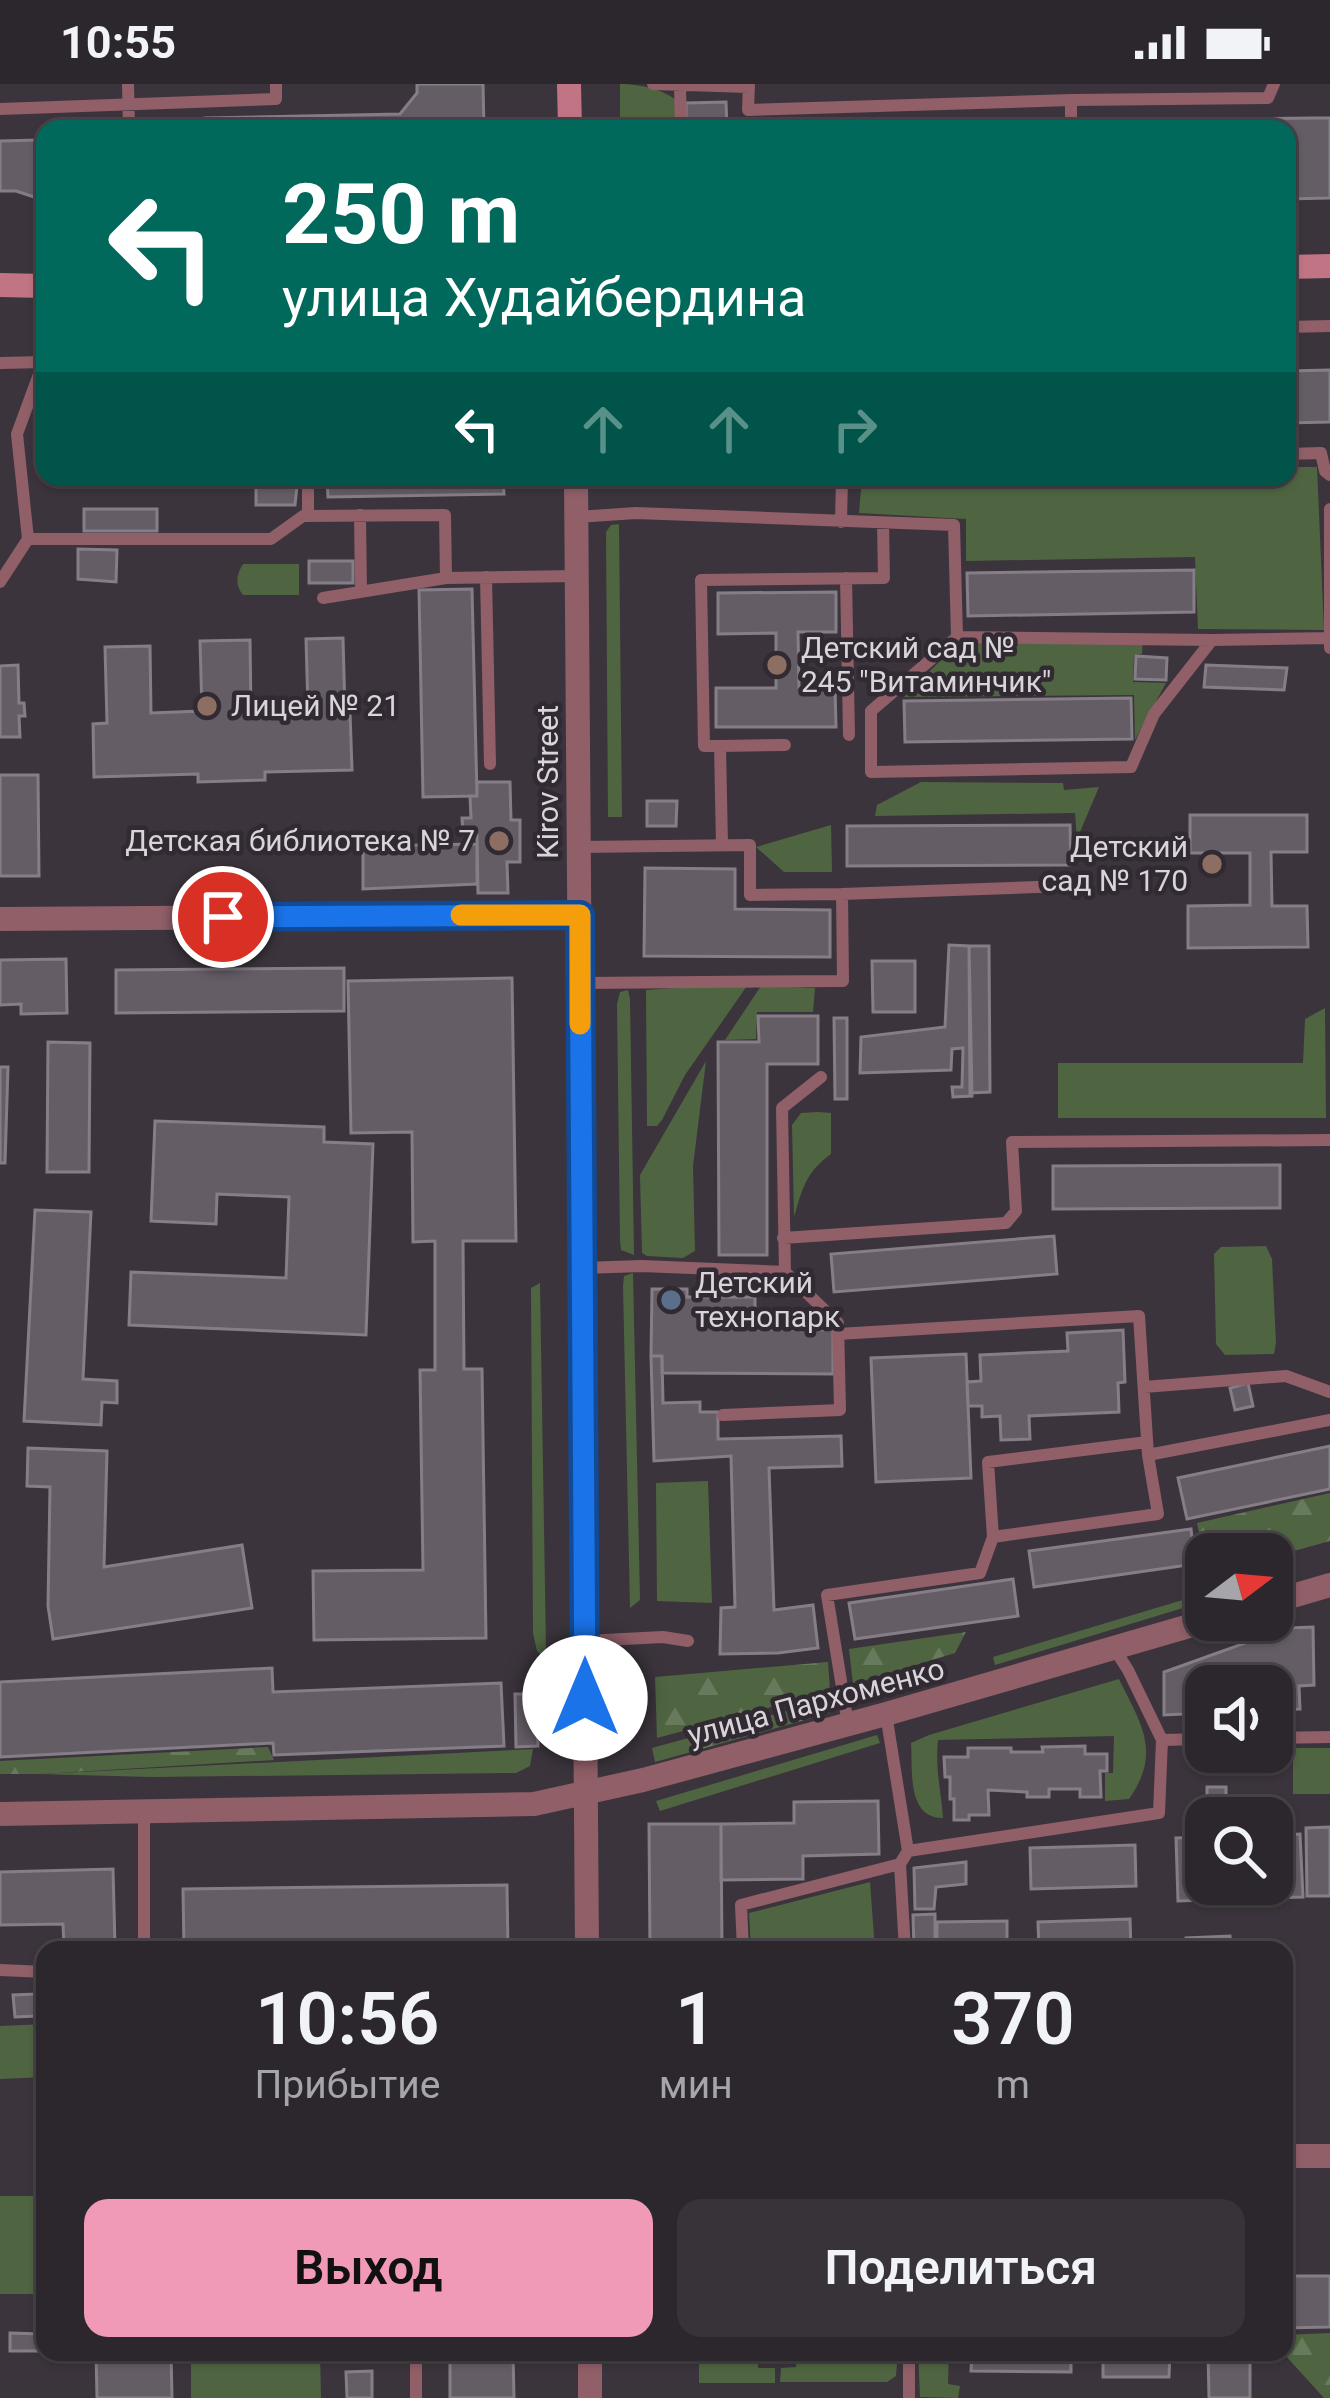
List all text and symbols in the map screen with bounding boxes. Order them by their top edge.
text: 10:55 [60,16,176,69]
text: 250 m [282,165,520,264]
icon: left [84,168,240,324]
text: улица Худайбердина [282,266,807,329]
icon: left [444,396,510,462]
icon: ahead [570,396,636,462]
icon: ahead [696,396,762,462]
icon: right [822,396,888,462]
place label: Детский сад № 245 "Витаминчик" [801,630,1051,699]
marker: Детский сад № 245 "Витаминчик" [764,652,790,678]
place label: Лицей № 21 [231,688,400,723]
marker: Лицей № 21 [194,693,220,719]
street label: Kirov Street [530,705,565,859]
place label: Детская библиотека № 7 [125,823,475,858]
marker: Детская библиотека № 7 [486,828,512,854]
place label: Детский сад № 170 [1042,829,1188,898]
marker: Детский сад № 170 [1199,851,1225,877]
pin [172,866,274,968]
icon: arrive [190,884,256,950]
place label: Детский технопарк [695,1265,840,1334]
marker: Детский технопарк [658,1287,684,1313]
north arrow [1185,1533,1293,1641]
map controls [1185,1533,1293,1905]
position arrow [522,1635,648,1761]
street label: улица Пархоменко [684,1650,948,1753]
button: sound [1185,1665,1293,1773]
button: search [1185,1797,1293,1905]
text: 10:56 [255,1977,440,2062]
text: 1 [675,1977,716,2062]
text: 370 [951,1977,1075,2062]
text: Прибытие [254,2062,440,2108]
text: мин [659,2062,733,2108]
text: m [996,2062,1030,2108]
button: Выход [84,2199,653,2337]
button: Поделиться [677,2199,1245,2337]

